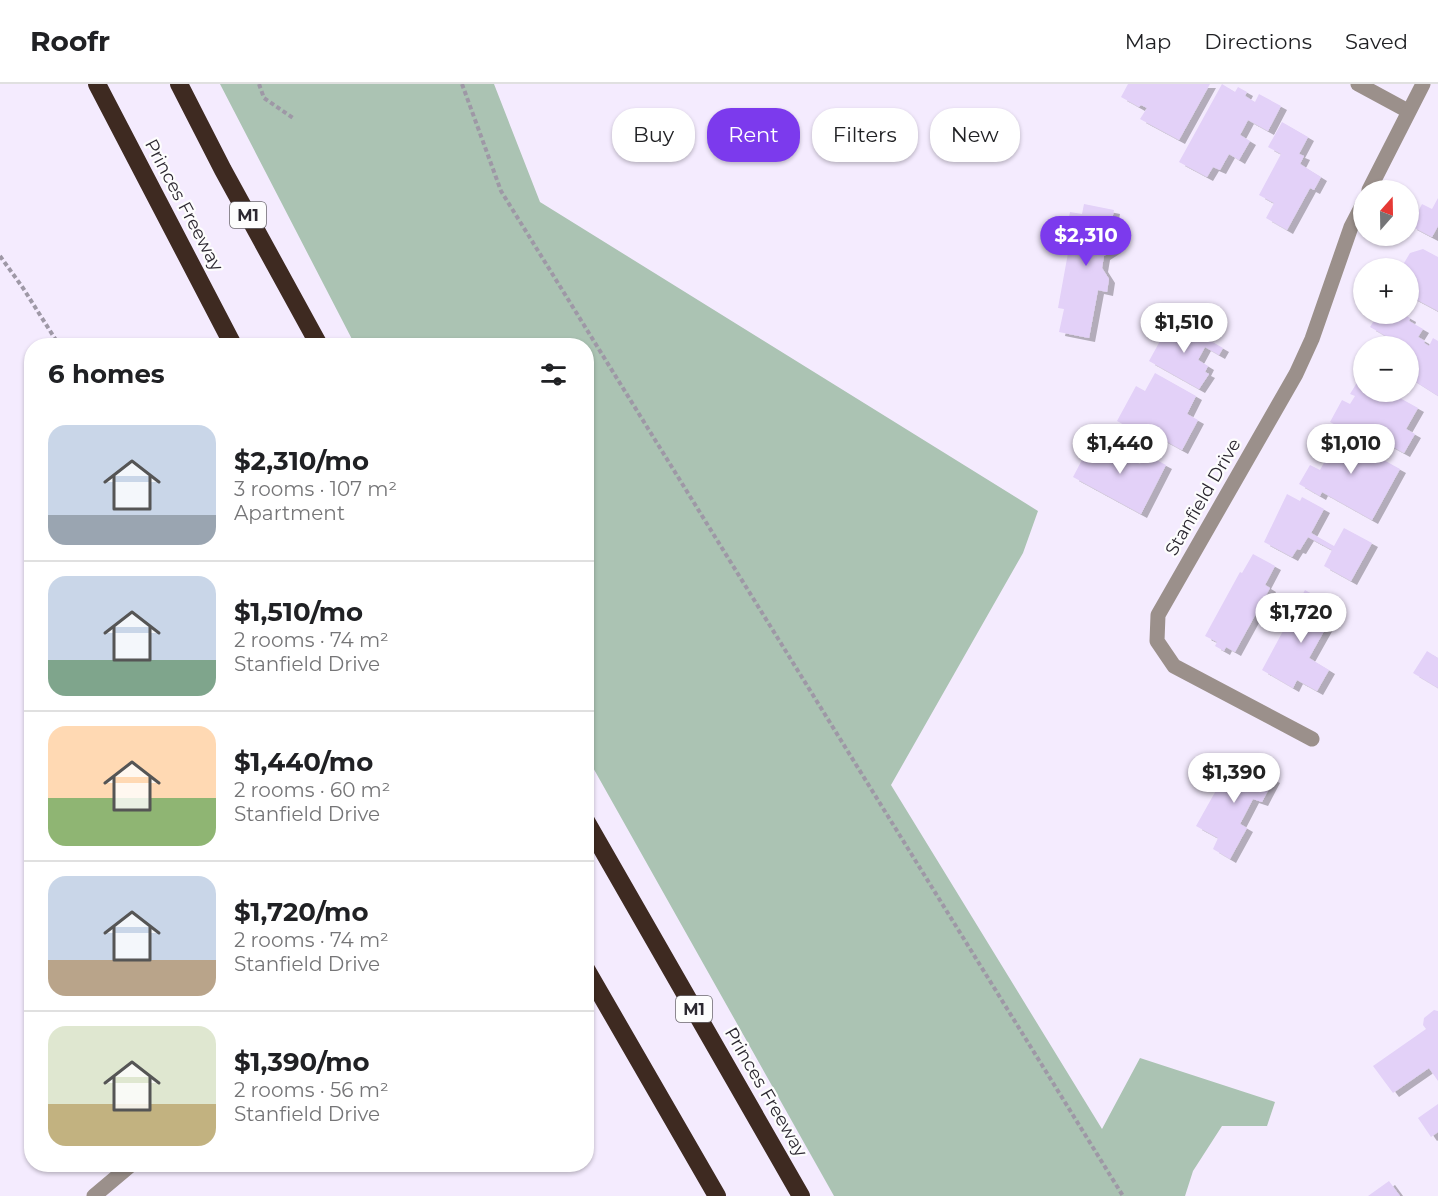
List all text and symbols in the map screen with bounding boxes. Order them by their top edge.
text: Roofr [30,24,110,58]
text: Map [1125,29,1171,54]
text: Directions [1204,29,1312,54]
text: Saved [1345,29,1408,54]
chip: Buy [612,108,695,162]
chip: Rent [707,108,800,162]
chip: Filters [812,108,918,162]
chip: New [930,108,1020,162]
street label: Princes Freeway [140,135,228,275]
north arrow [1353,180,1419,246]
map controls [1353,180,1419,402]
road number: M1 [230,202,266,228]
pin: $2,310 [1037,216,1135,267]
text: $2,310 [1054,223,1118,247]
button: + [1353,258,1419,324]
pin: $1,510 [1135,303,1233,354]
text: $1,510 [1155,310,1213,334]
button: − [1353,336,1419,402]
text: 6 homes [48,358,165,390]
icon: filters [537,358,570,391]
pin: $1,440 [1071,424,1169,475]
pin: $1,010 [1302,424,1400,475]
text: $1,440 [1087,431,1153,455]
text: $1,010 [1321,431,1381,455]
street label: Stanfield Drive [1161,434,1245,559]
text: $2,310/mo [234,445,369,477]
icon: home [96,449,168,521]
text: 3 rooms · 107 m² [234,477,397,501]
text: Apartment [234,501,345,525]
pin: $1,720 [1252,593,1350,644]
text: $1,510/mo [234,596,363,628]
icon: home [96,600,168,672]
text: $1,720 [1269,600,1333,624]
text: 2 rooms · 74 m² [234,628,389,652]
text: Stanfield Drive [234,652,380,676]
text: $1,440/mo [234,746,373,778]
icon: home [96,750,168,822]
pin: $1,390 [1185,753,1283,804]
text: $1,390 [1202,760,1266,784]
text: 2 rooms · 60 m² [234,778,390,802]
text: Stanfield Drive [234,802,380,826]
text: $1,720/mo [234,896,368,928]
icon: home [96,900,168,972]
text: 2 rooms · 74 m² [234,928,389,952]
text: Stanfield Drive [234,952,380,976]
road number: M1 [676,996,712,1022]
street label: Princes Freeway [720,1023,812,1161]
text: $1,390/mo [234,1046,370,1078]
icon: home [96,1050,168,1122]
text: 2 rooms · 56 m² [234,1078,389,1102]
text: Stanfield Drive [234,1102,380,1126]

